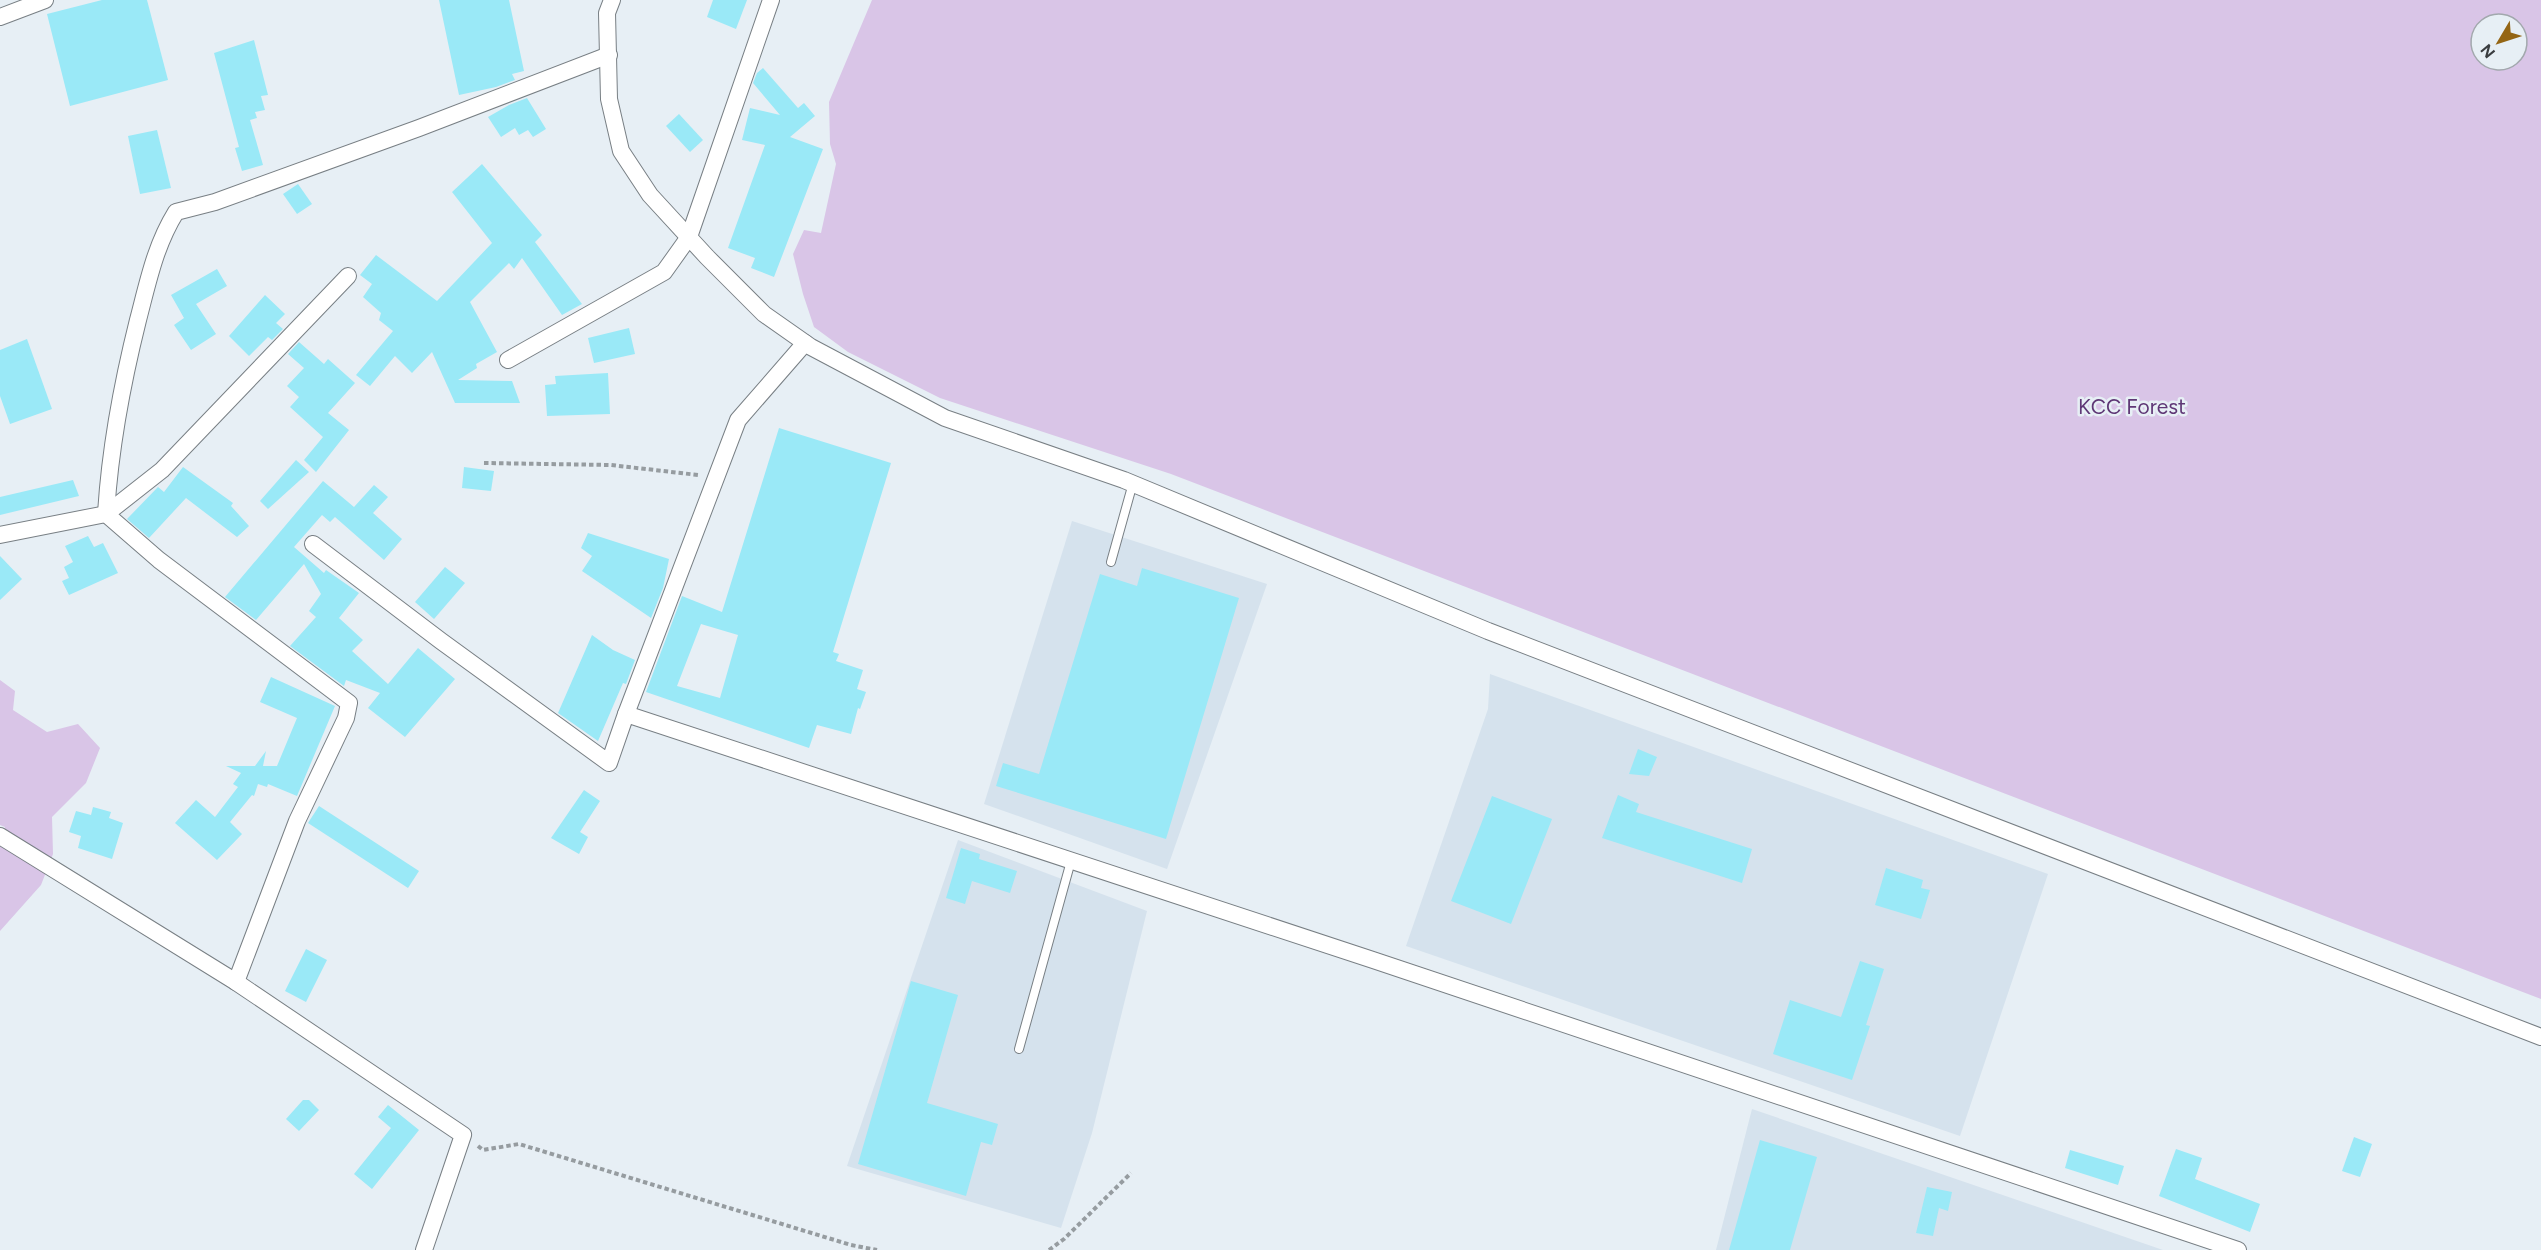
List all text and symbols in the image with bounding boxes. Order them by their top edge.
north arrow [2469,12,2529,72]
text: N [2476,40,2499,62]
park label: KCC Forest [2078,394,2186,419]

